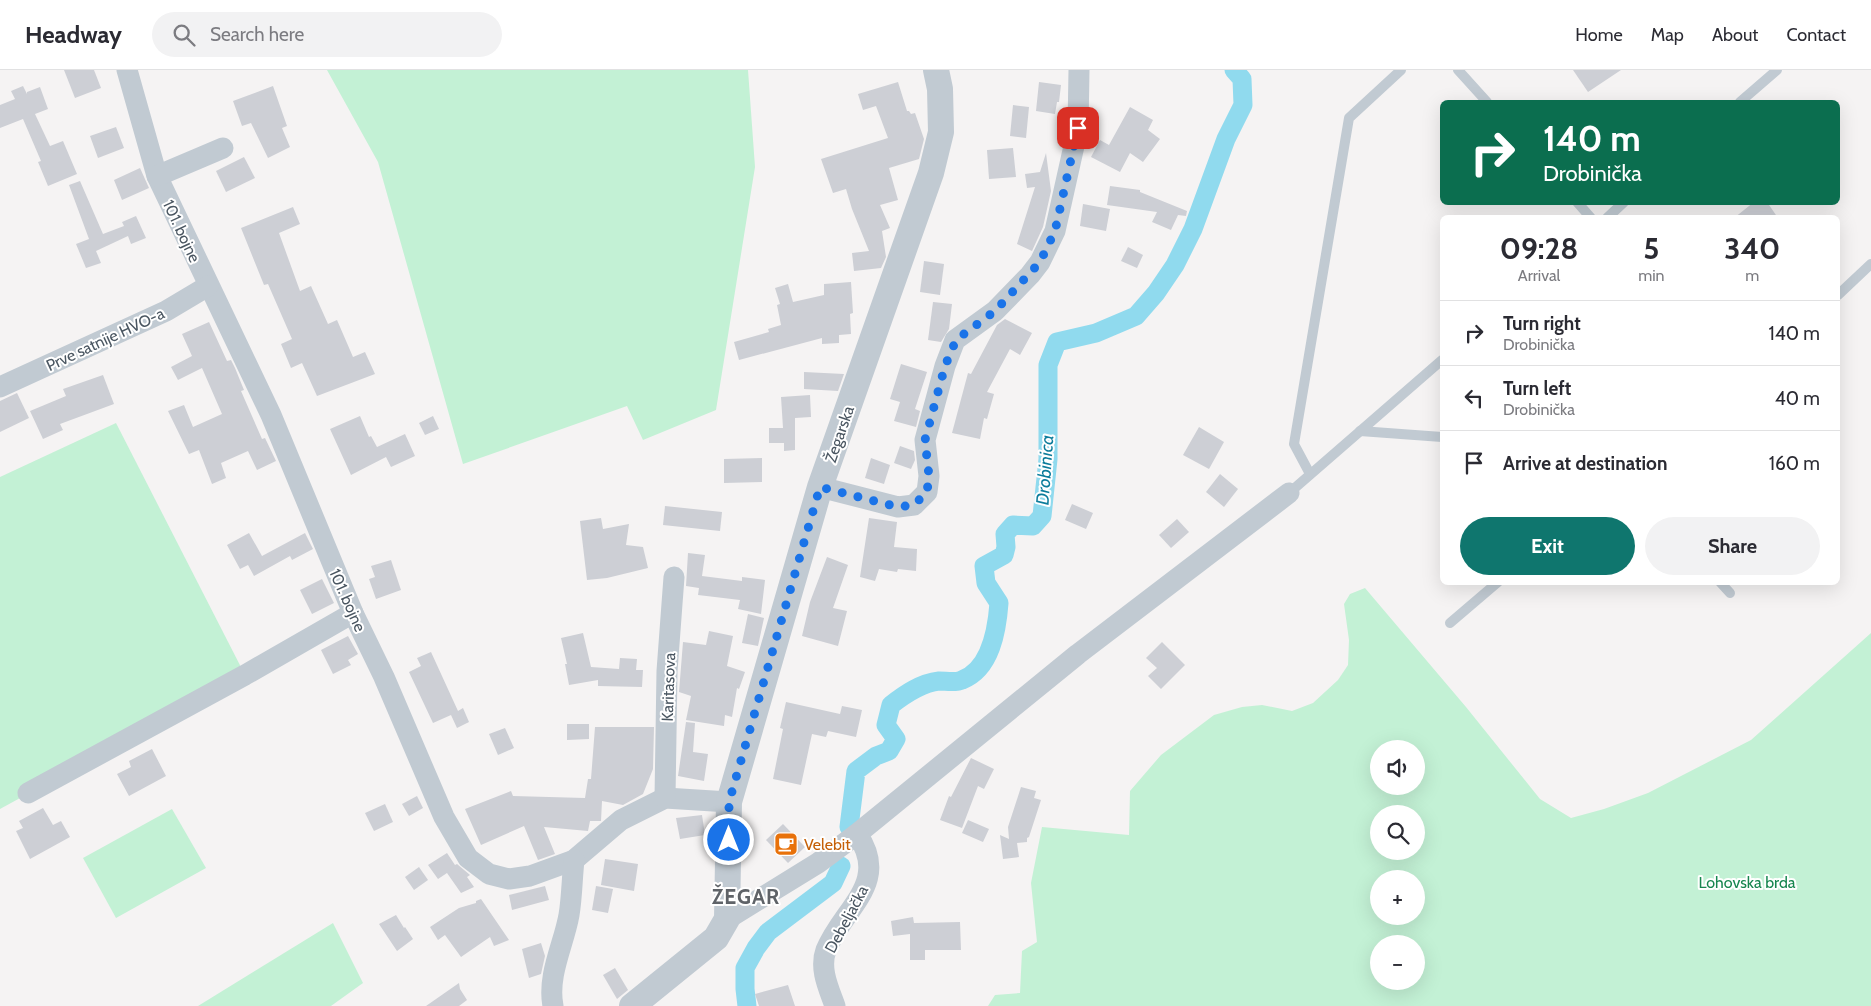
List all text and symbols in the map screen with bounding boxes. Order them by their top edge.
search box [152,12,502,57]
text: Headway [25,20,122,49]
icon: search [170,21,198,49]
text: Search here [210,23,304,46]
text: Home [1575,24,1623,46]
text: Map [1651,24,1684,46]
text: About [1712,24,1758,46]
text: Contact [1786,24,1846,46]
pin [1057,107,1099,149]
icon: arrive [1064,114,1092,142]
text: 140 m [1543,117,1641,160]
icon: right [1460,120,1525,185]
text: Drobinička [1543,160,1642,187]
street label: 101. bojne [159,197,204,265]
text: 09:28 [1500,230,1578,267]
text: 5 [1643,230,1659,267]
text: 340 [1724,230,1780,267]
text: Arrival [1518,266,1560,285]
text: min [1638,266,1665,285]
text: m [1745,266,1759,285]
street label: Prve satnije HVO-a [43,304,168,375]
text: Turn right [1503,312,1581,335]
icon: right [1460,319,1488,347]
text: 140 m [1769,322,1820,345]
text: Drobinička [1503,335,1575,354]
text: Turn left [1503,377,1571,400]
icon: left [1460,384,1488,412]
text: 40 m [1775,387,1820,410]
text: Drobinička [1503,400,1575,419]
street label: Žegarska [821,403,858,465]
water label: Drobinica [1032,434,1058,506]
icon: arrive [1460,449,1488,477]
text: Arrive at destination [1503,452,1667,475]
text: 160 m [1769,452,1820,475]
button: Exit [1460,517,1635,575]
button: Share [1645,517,1820,575]
street label: 101. bojne [325,566,370,635]
street label: Karitasova [658,652,679,722]
map controls [1370,740,1425,990]
button: sound [1370,740,1425,795]
button: search [1370,805,1425,860]
position arrow [702,813,754,865]
cafe icon: Velebit [773,831,799,857]
place label: Velebit [804,835,851,854]
button: + [1370,870,1425,925]
park label: Lohovska brda [1698,873,1796,892]
street label: Debeljačka [821,882,872,956]
district label: ŽEGAR [712,883,780,909]
button: − [1370,935,1425,990]

